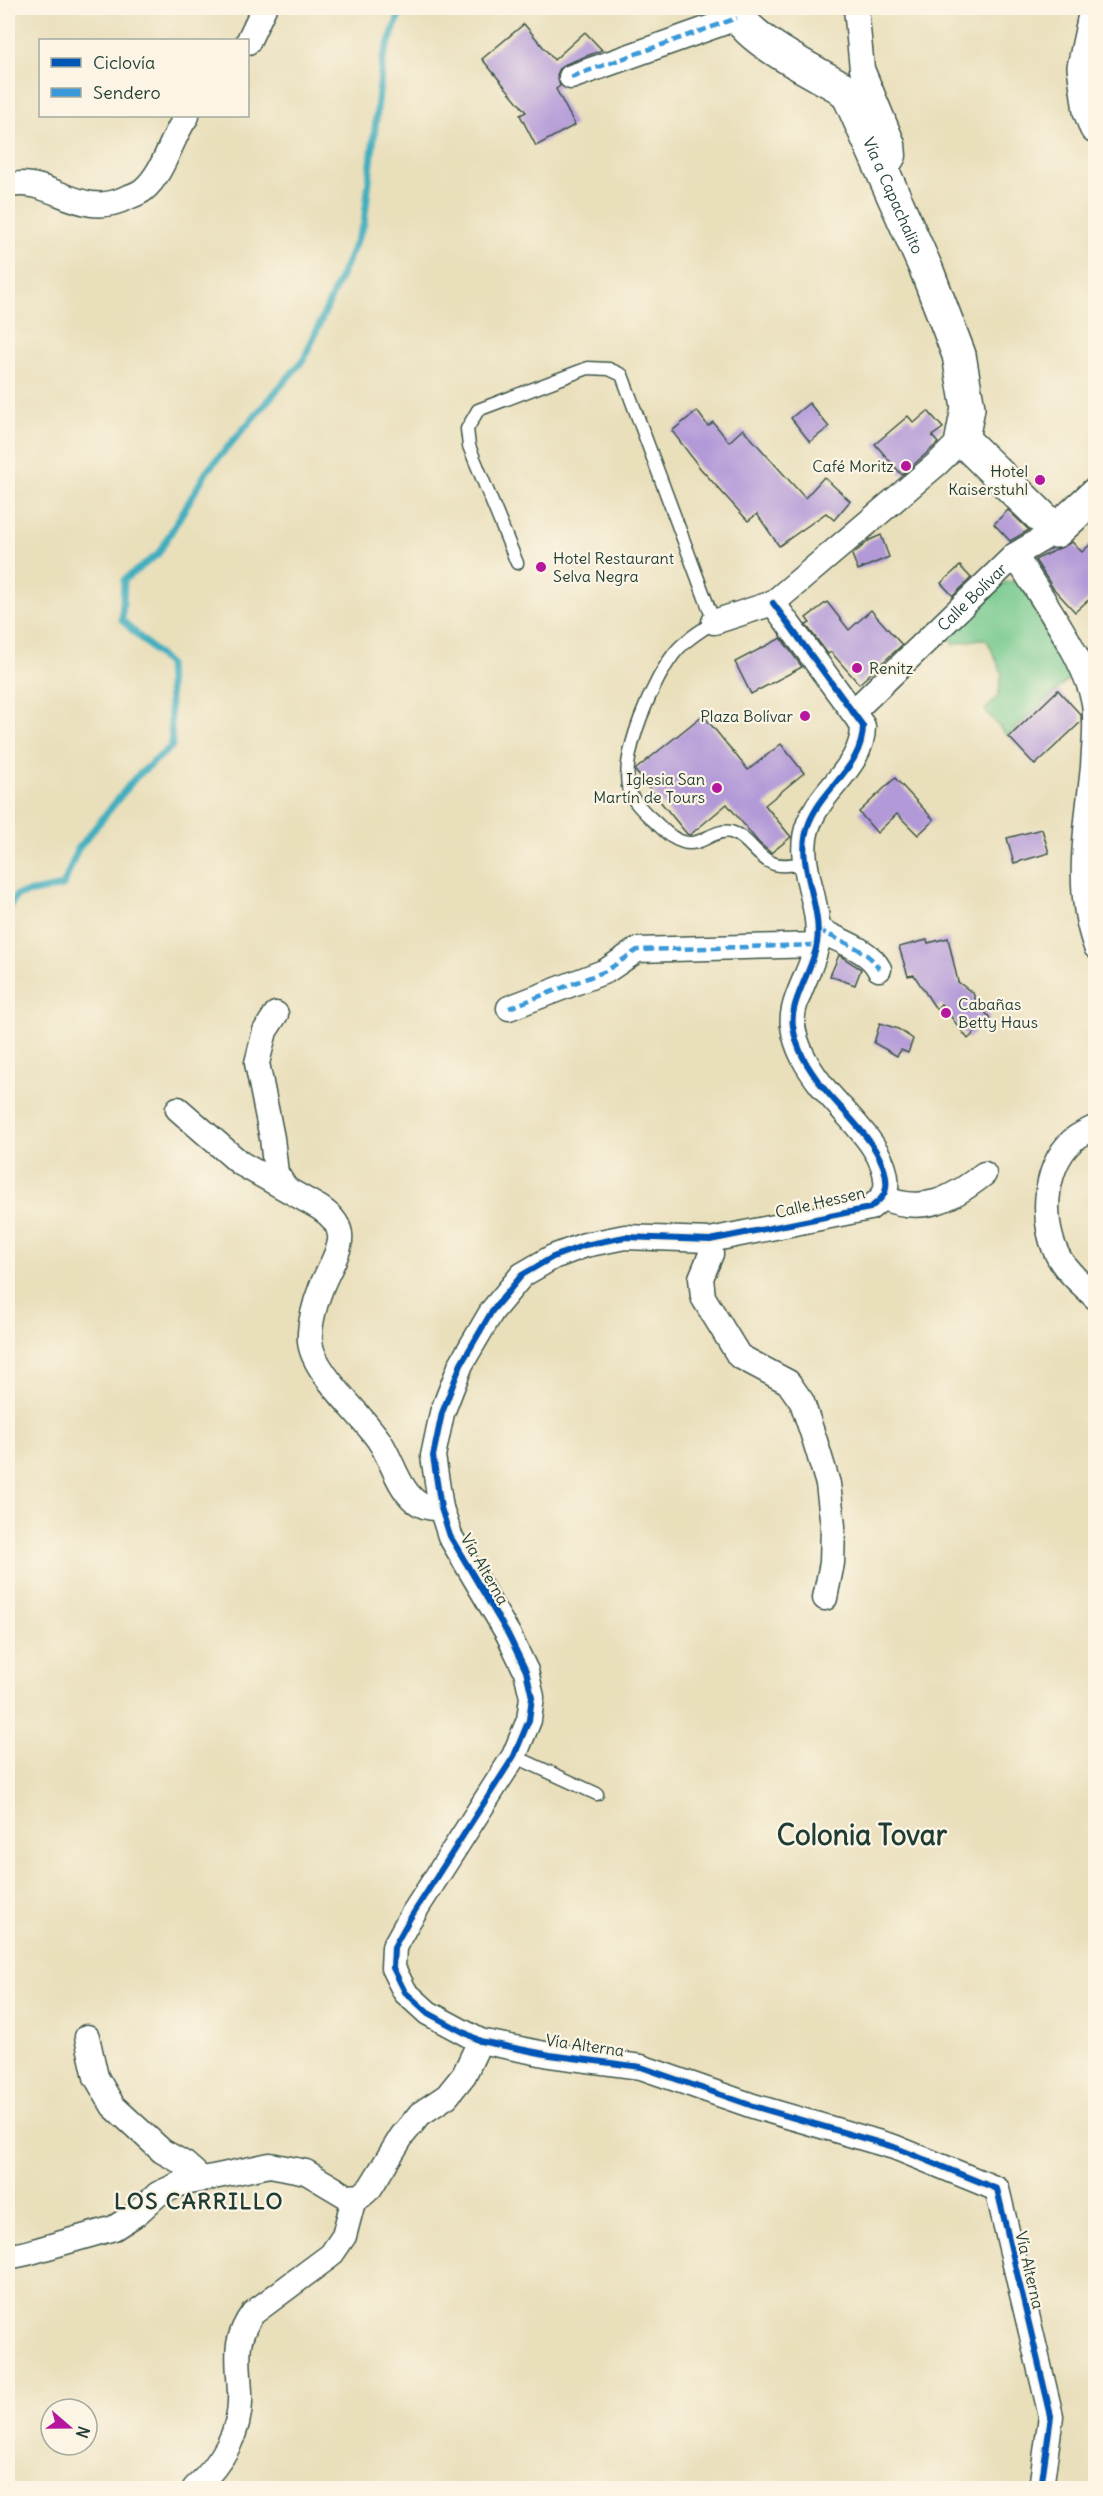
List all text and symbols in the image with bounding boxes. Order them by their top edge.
legend [39,39,249,117]
text: Ciclovía [93,51,155,74]
text: Sendero [93,81,161,104]
street label: Vía a Capachalito [859,134,928,257]
place label: Café Moritz [812,456,894,476]
marker: Café Moritz [899,459,913,473]
place label: Hotel Kaiserstuhl [948,461,1028,499]
marker: Hotel Kaiserstuhl [1033,473,1047,487]
place label: Hotel Restaurant Selva Negra [553,548,675,586]
street label: Calle Bolívar [933,558,1011,635]
marker: Hotel Restaurant Selva Negra [534,560,548,574]
place label: Renitz [869,658,914,678]
marker: Renitz [850,661,864,675]
place label: Plaza Bolívar [700,706,793,726]
marker: Plaza Bolívar [798,709,812,723]
place label: Iglesia San Martín de Tours [593,769,705,807]
marker: Iglesia San Martín de Tours [710,781,724,795]
place label: Cabañas Betty Haus [958,994,1038,1032]
marker: Cabañas Betty Haus [939,1006,953,1020]
street label: Calle Hessen [773,1182,867,1222]
street label: Vía Alterna [457,1530,513,1608]
district label: Colonia Tovar [777,1817,948,1853]
street label: Vía Alterna [544,2030,626,2060]
district label: LOS CARRILLO [114,2187,284,2215]
street label: Vía Alterna [1011,2229,1049,2311]
north arrow [39,2397,99,2457]
text: N [72,2424,94,2441]

